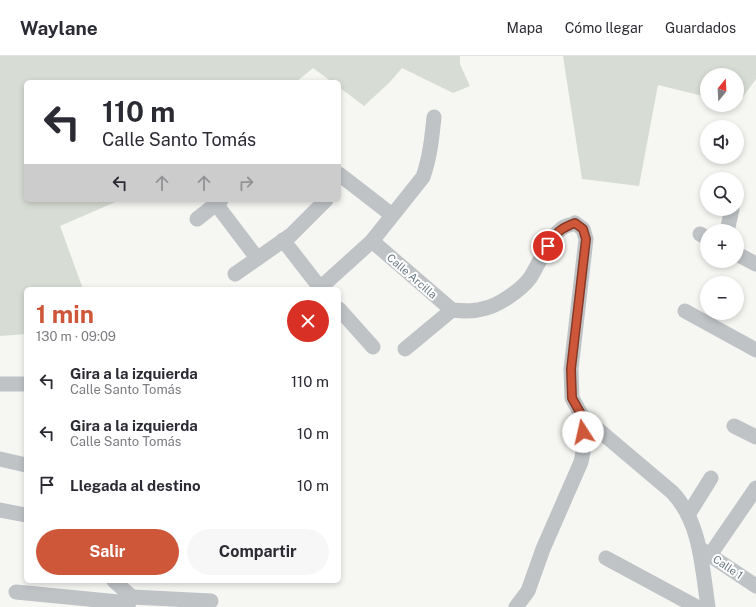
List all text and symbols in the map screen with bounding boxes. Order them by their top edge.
text: Waylane [20,17,98,39]
text: Mapa [507,20,543,36]
text: Cómo llegar [565,20,643,36]
text: Guardados [665,20,736,36]
north arrow [700,68,744,112]
map controls [700,68,744,320]
text: 110 m [102,95,175,128]
icon: left [36,96,88,148]
button: sound [700,120,744,164]
text: Calle Santo Tomás [102,129,256,150]
icon: left [109,172,131,194]
icon: ahead [151,172,173,194]
icon: ahead [193,172,215,194]
icon: right [235,172,257,194]
button: search [700,172,744,216]
button: + [700,224,744,268]
pin [531,229,565,263]
icon: arrive [537,235,559,257]
street label: Calle Arcilla [385,251,439,301]
button: − [700,276,744,320]
text: 1 min [36,300,94,328]
button: close [287,300,329,342]
text: 130 m · 09:09 [36,329,116,344]
text: Gira a la izquierda [70,365,198,382]
icon: left [36,370,58,392]
text: 110 m [291,373,329,390]
text: Calle Santo Tomás [70,382,181,397]
position arrow [562,411,604,453]
text: Gira a la izquierda [70,417,198,434]
icon: left [36,422,58,444]
text: 10 m [297,425,329,442]
text: Calle Santo Tomás [70,434,181,449]
icon: arrive [36,474,58,496]
text: Llegada al destino [70,477,201,494]
text: 10 m [297,477,329,494]
button: Salir [36,529,179,575]
button: Compartir [187,529,329,575]
street label: Calle 1 [711,553,745,581]

